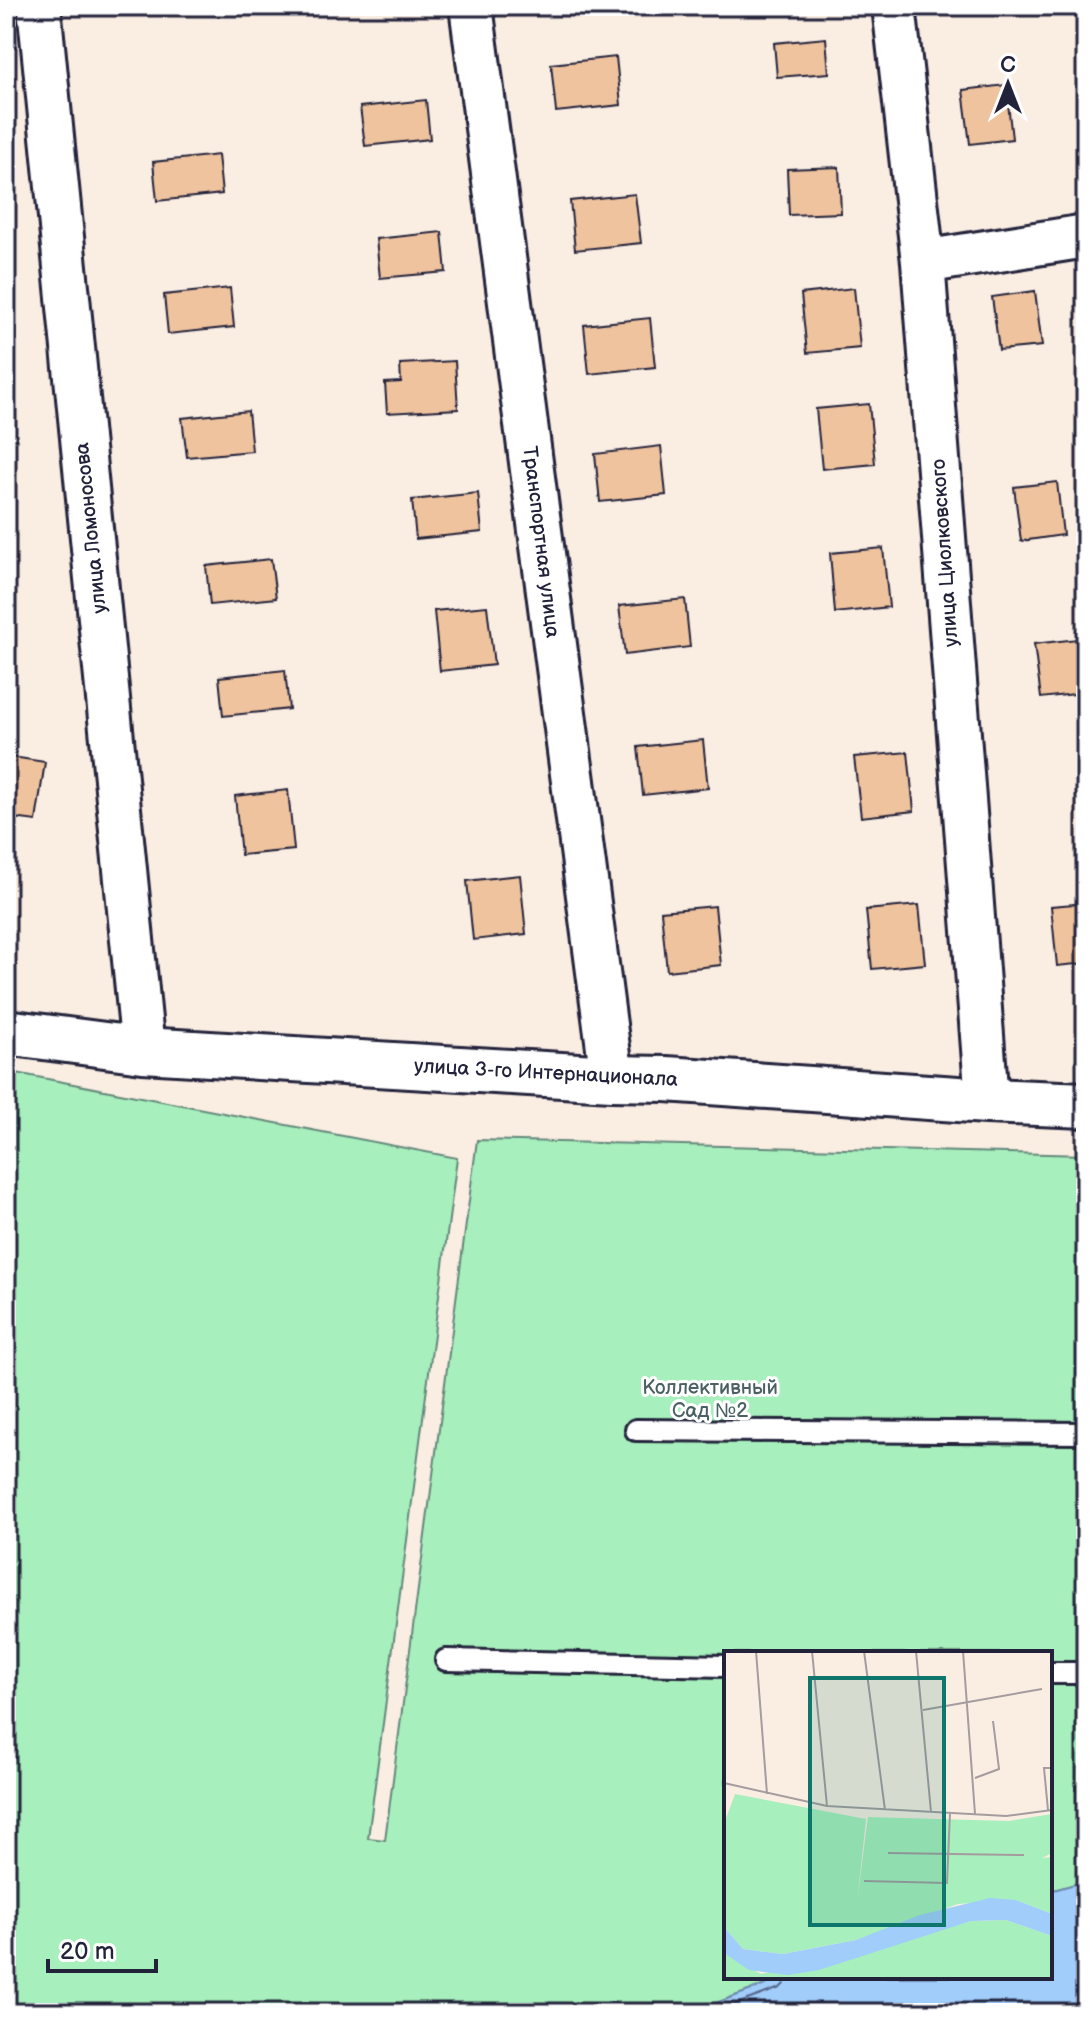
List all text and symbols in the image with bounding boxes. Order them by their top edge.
north arrow [968,44,1048,124]
text: С [1000,52,1016,79]
street label: улица Ломоносова [70,441,112,615]
street label: Транспортная улица [517,445,565,639]
street label: улица Циолковского [926,458,964,648]
street label: улица 3-го Интернационала [413,1054,679,1092]
park label: Коллективный Сад №2 [642,1376,778,1423]
inset map [724,1651,1052,1979]
scale bar [48,1923,156,1973]
text: 20 m [60,1937,115,1966]

